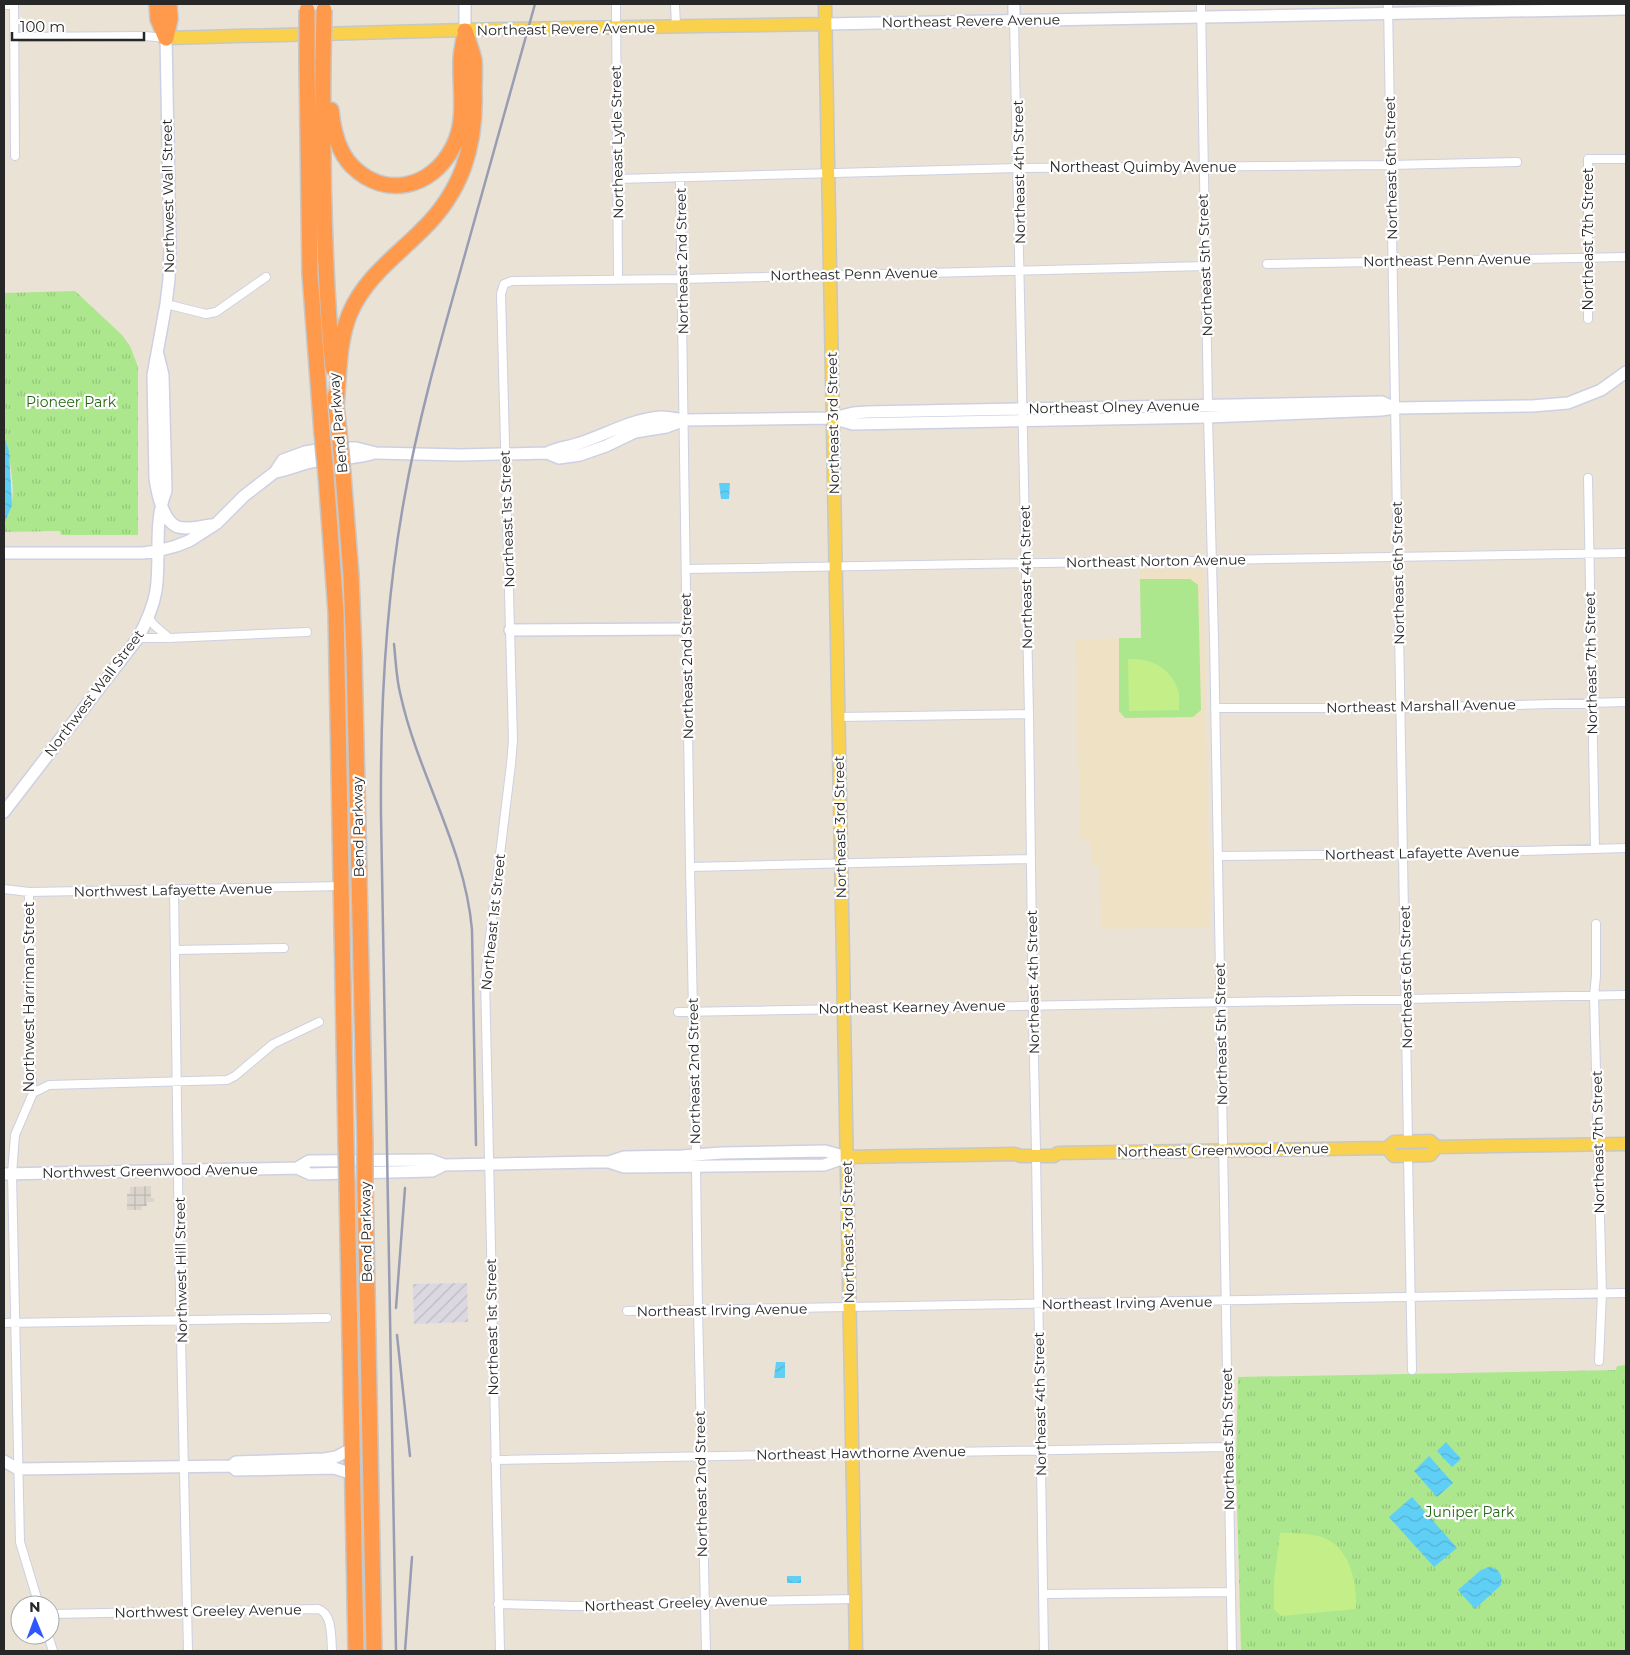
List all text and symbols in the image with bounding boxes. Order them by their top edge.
scale bar [12,10,145,42]
street label: Northeast Revere Avenue [882,10,1060,32]
text: 100 m [20,17,65,36]
street label: Northeast Revere Avenue [477,18,655,40]
street label: Northeast Lytle Street [607,65,627,219]
street label: Northeast 6th Street [1381,96,1401,240]
street label: Northeast 4th Street [1009,99,1029,244]
street label: Northwest Wall Street [158,118,178,273]
street label: Northeast Quimby Avenue [1050,158,1236,176]
street label: Northeast 7th Street [1579,167,1597,311]
street label: Northeast 2nd Street [672,187,692,335]
street label: Northeast 5th Street [1194,193,1216,337]
street label: Northeast Penn Avenue [1363,250,1531,270]
street label: Northeast Penn Avenue [770,264,938,284]
street label: Northeast 3rd Street [823,351,843,494]
street label: Bend Parkway [325,372,351,474]
park label: Pioneer Park [26,393,117,411]
street label: Northeast Olney Avenue [1028,397,1200,417]
street label: Northeast 1st Street [496,450,518,588]
street label: Northeast 6th Street [1388,501,1408,645]
street label: Northeast 4th Street [1016,504,1036,649]
street label: Northeast Norton Avenue [1066,550,1246,572]
street label: Northeast 7th Street [1581,591,1601,735]
street label: Northeast 2nd Street [677,592,697,740]
street label: Northwest Wall Street [40,626,148,760]
street label: Northeast Marshall Avenue [1326,695,1516,717]
street label: Northeast 3rd Street [830,755,850,898]
street label: Bend Parkway [348,776,368,878]
street label: Northeast Lafayette Avenue [1325,842,1519,864]
street label: Northeast 1st Street [477,852,509,991]
street label: Northwest Lafayette Avenue [74,879,272,901]
street label: Northwest Harriman Street [20,901,38,1092]
street label: Northeast 6th Street [1396,905,1416,1049]
street label: Northeast 4th Street [1023,909,1043,1054]
street label: Northeast 5th Street [1211,962,1231,1106]
street label: Northeast Kearney Avenue [818,996,1006,1018]
street label: Northeast 2nd Street [684,997,704,1145]
street label: Northeast 7th Street [1588,1070,1608,1214]
street label: Northeast Greenwood Avenue [1117,1139,1329,1161]
street label: Northwest Greenwood Avenue [42,1160,258,1182]
street label: Northeast 3rd Street [838,1160,858,1303]
street label: Bend Parkway [356,1181,376,1283]
street label: Northwest Hill Street [171,1196,191,1343]
street label: Northeast 1st Street [482,1258,502,1396]
street label: Northeast Irving Avenue [1041,1293,1213,1313]
street label: Northeast Irving Avenue [636,1300,808,1320]
street label: Northeast 4th Street [1030,1331,1050,1476]
street label: Northeast 5th Street [1218,1367,1238,1511]
street label: Northeast 2nd Street [691,1410,711,1558]
street label: Northeast Hawthorne Avenue [756,1442,966,1464]
park label: Juniper Park [1425,1503,1515,1521]
street label: Northeast Greeley Avenue [584,1591,768,1615]
north arrow [10,1595,60,1645]
text: N [29,1598,41,1616]
street label: Northwest Greeley Avenue [114,1600,302,1622]

